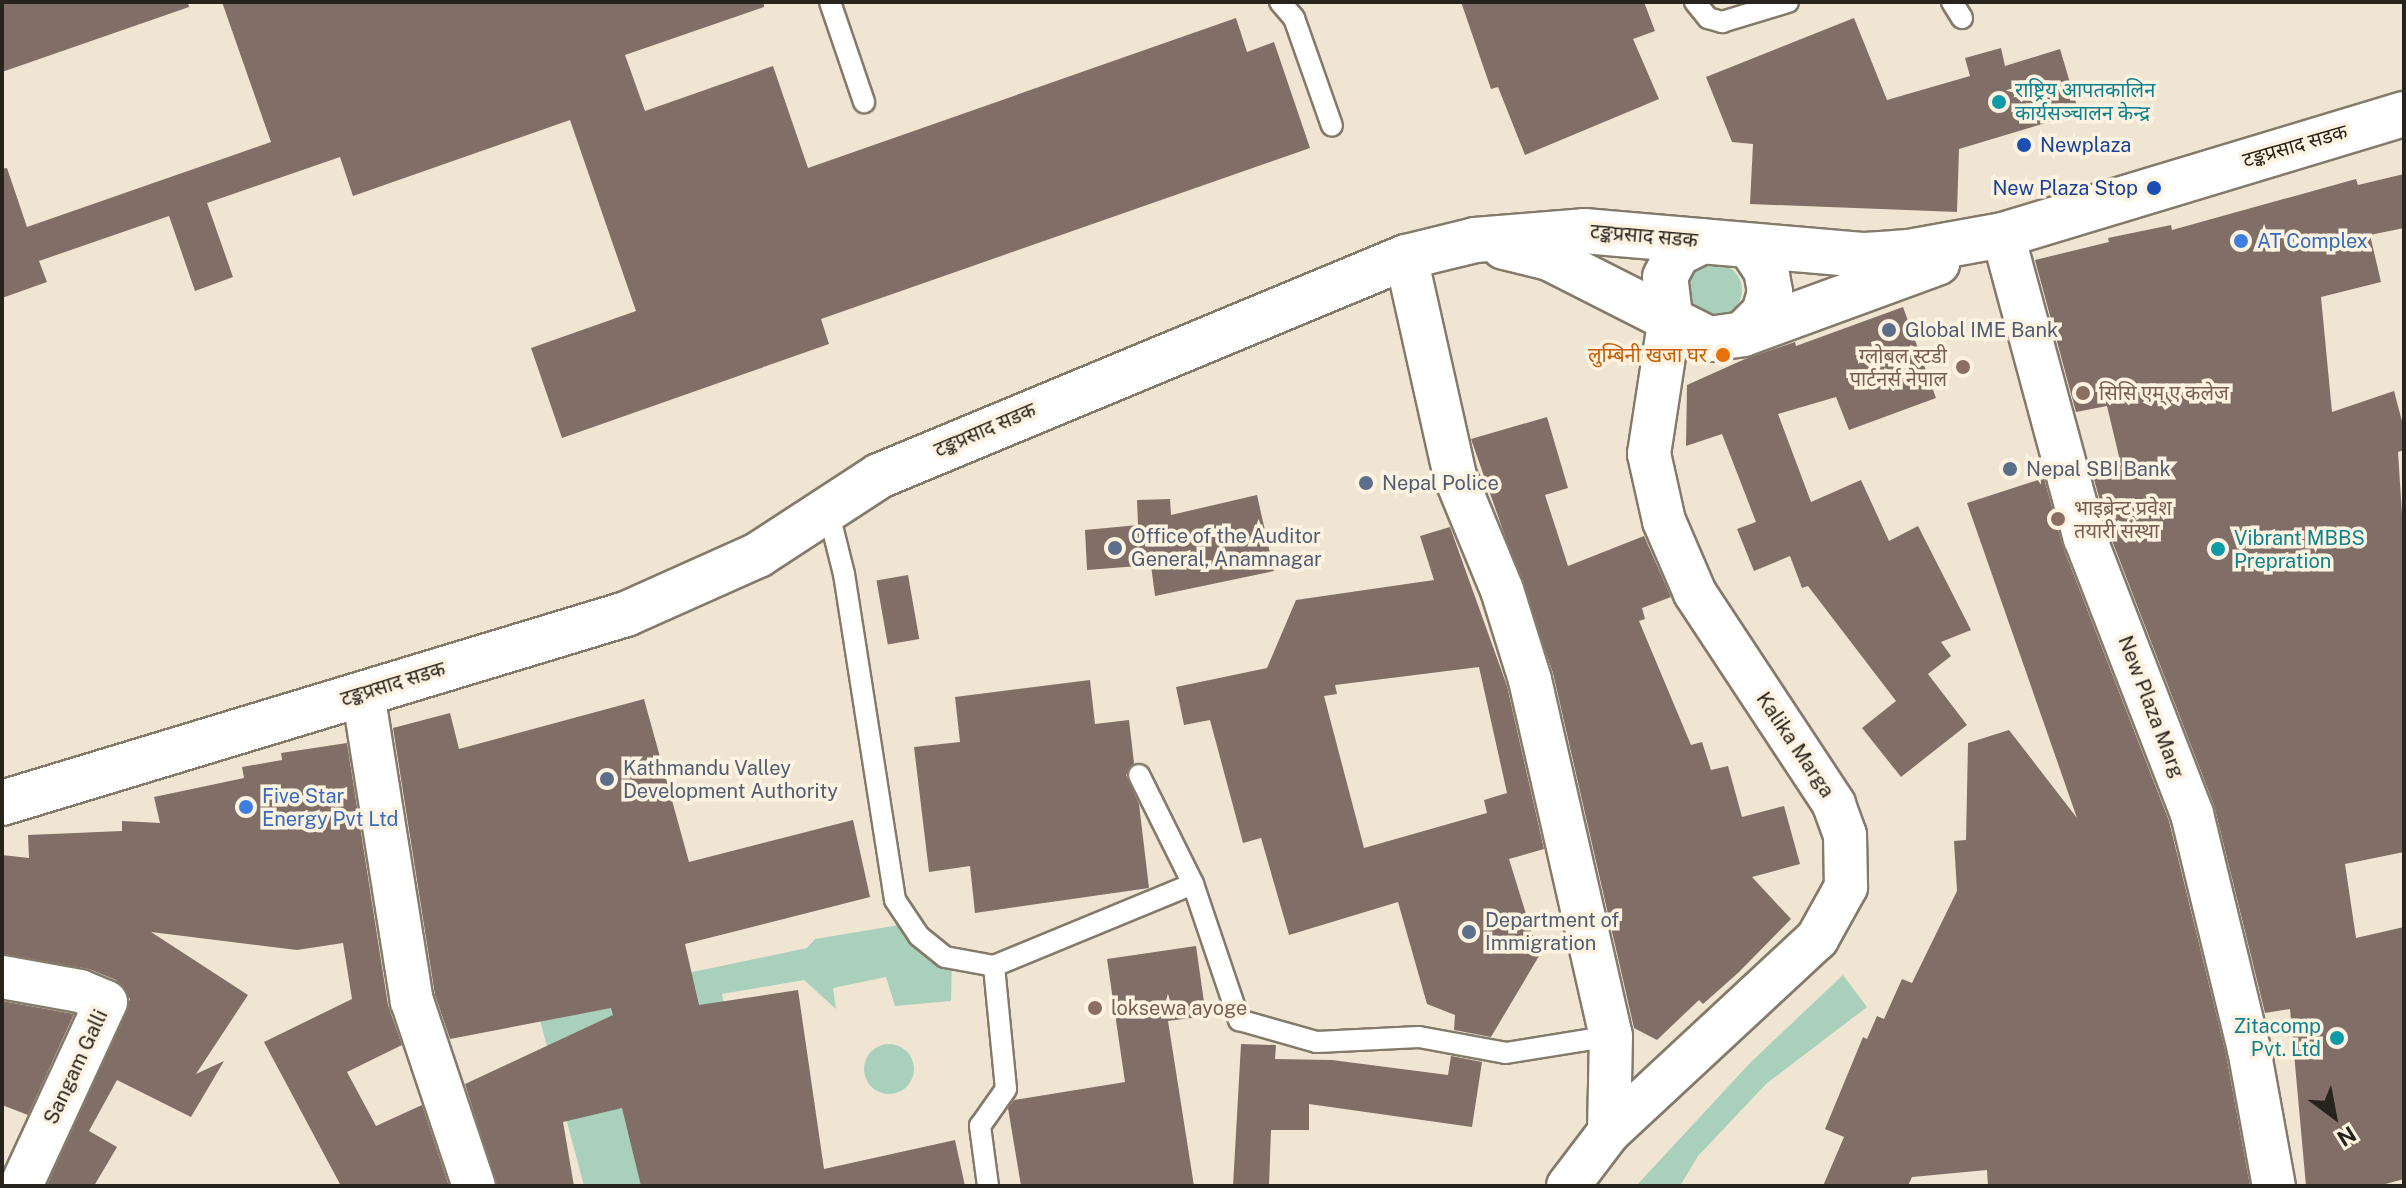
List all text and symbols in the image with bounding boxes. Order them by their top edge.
place label: राष्ट्रिय आपतकालिन कार्यसञ्चालन केन्द्र [2015,78,2155,125]
marker: राष्ट्रिय आपतकालिन कार्यसञ्चालन केन्द्र [1990,93,2008,111]
street label: टङ्कप्रसाद सडक [2240,120,2350,172]
place label: Newplaza [2040,133,2131,157]
marker: Newplaza [2015,136,2033,154]
place label: New Plaza Stop [1992,176,2138,200]
marker: New Plaza Stop [2145,179,2163,197]
street label: टङ्कप्रसाद सडक [1589,219,1699,253]
place label: AT Complex [2257,229,2368,253]
marker: AT Complex [2232,232,2250,250]
place label: Global IME Bank [1905,318,2058,342]
marker: Global IME Bank [1880,321,1898,339]
place label: लुम्बिनी खजा घर [1588,343,1707,367]
place label: ग्लोबल स्टडी पार्टनर्स नेपाल [1850,344,1947,391]
marker: लुम्बिनी खजा घर [1714,346,1732,364]
marker: ग्लोबल स्टडी पार्टनर्स नेपाल [1954,358,1972,376]
place label: सिसि एम् ए कलेज [2099,381,2229,405]
marker: सिसि एम् ए कलेज [2074,384,2092,402]
street label: टङ्कप्रसाद सडक [931,398,1039,462]
place label: Nepal SBI Bank [2026,457,2171,481]
marker: Nepal SBI Bank [2001,460,2019,478]
place label: Nepal Police [1382,471,1499,495]
marker: Nepal Police [1357,474,1375,492]
place label: भाइब्रेन्ट प्रवेश तयारी संस्था [2074,496,2172,543]
marker: भाइब्रेन्ट प्रवेश तयारी संस्था [2049,510,2067,528]
place label: Office of the Auditor General, Anamnagar [1131,524,1322,571]
place label: Vibrant MBBS Prepration [2234,526,2365,573]
marker: Office of the Auditor General, Anamnagar [1106,539,1124,557]
marker: Vibrant MBBS Prepration [2209,540,2227,558]
street label: New Plaza Marg [2113,632,2189,782]
street label: टङ्कप्रसाद सडक [338,657,448,711]
street label: Kalika Marga [1751,688,1839,802]
place label: Kathmandu Valley Development Authority [623,756,838,803]
marker: Kathmandu Valley Development Authority [598,770,616,788]
place label: Five Star Energy Pvt Ltd [262,784,398,831]
marker: Five Star Energy Pvt Ltd [237,798,255,816]
place label: Department of Immigration [1485,908,1620,955]
marker: Department of Immigration [1460,923,1478,941]
place label: loksewa ayoge [1111,996,1247,1020]
marker: loksewa ayoge [1086,999,1104,1017]
street label: Sangam Galli [39,1006,113,1128]
place label: Zitacomp Pvt. Ltd [2234,1014,2321,1061]
marker: Zitacomp Pvt. Ltd [2328,1029,2346,1047]
north arrow [2294,1076,2374,1156]
text: N [2333,1121,2361,1152]

